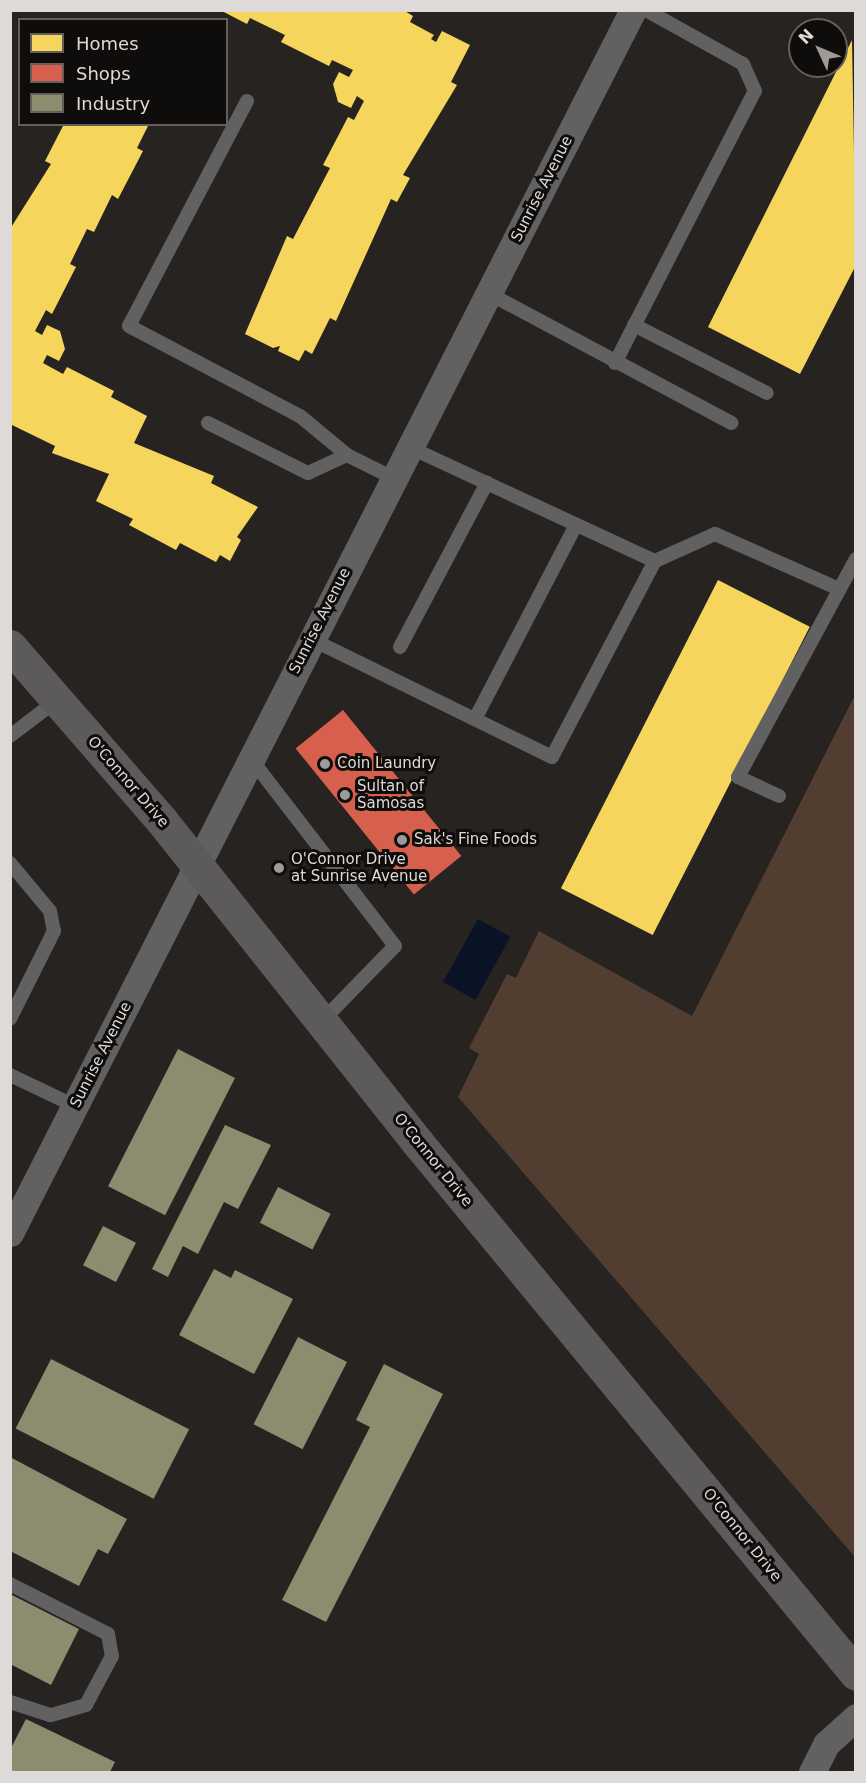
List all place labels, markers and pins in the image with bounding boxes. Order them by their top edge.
place label: Coin Laundry [337,755,436,773]
marker: Coin Laundry [318,757,332,771]
place label: Sultan of Samosas [357,777,424,812]
marker: Sultan of Samosas [338,788,352,802]
place label: Sak's Fine Foods [414,831,537,849]
marker: Sak's Fine Foods [395,833,409,847]
place label: O'Connor Drive at Sunrise Avenue [291,850,427,885]
marker: O'Connor Drive at Sunrise Avenue [272,861,286,875]

